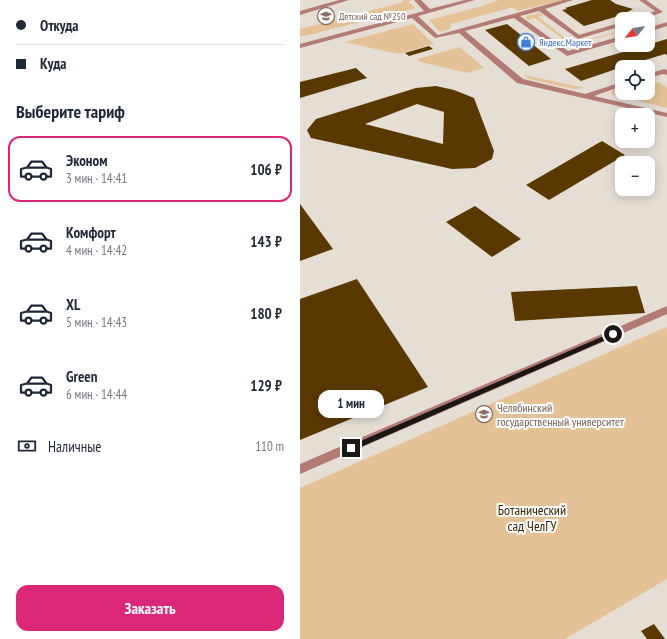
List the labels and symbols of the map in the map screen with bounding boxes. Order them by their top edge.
school or university icon: Детский сад №250 [316,6,336,26]
place label: Детский сад №250 [339,10,406,23]
north arrow [615,12,655,52]
shop icon: Яндекс.Маркет [516,32,536,52]
place label: Яндекс.Маркет [539,36,592,49]
route start [604,325,622,343]
callout: 1 мин [318,390,384,418]
place label: Челябинский государственный университет [497,400,624,429]
school or university icon: Челябинский государственный университет [474,404,494,424]
route end [342,439,360,457]
park label: Ботанический сад ЧелГУ [498,501,566,535]

